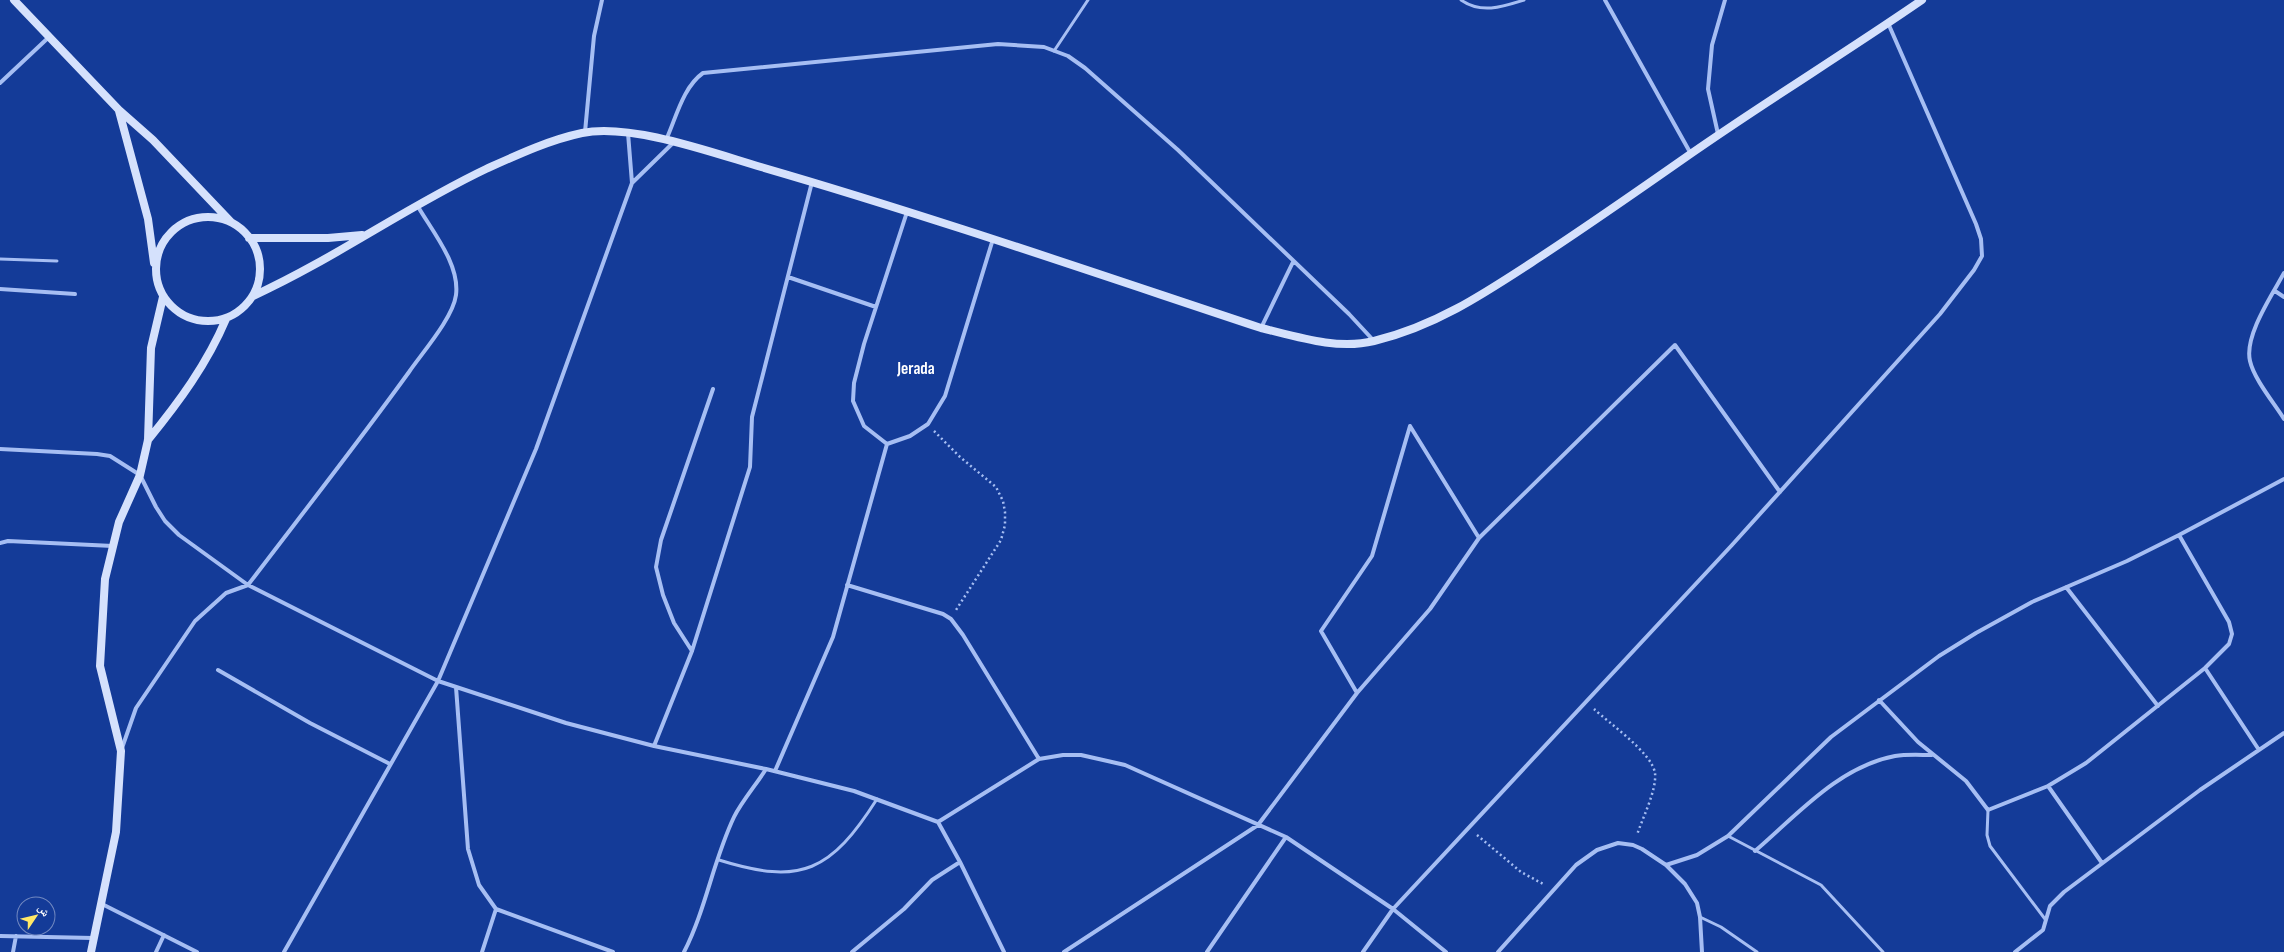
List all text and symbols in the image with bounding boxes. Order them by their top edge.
district label: Jerada [896,359,935,379]
north arrow [16,896,56,936]
text: ش [34,902,53,920]

